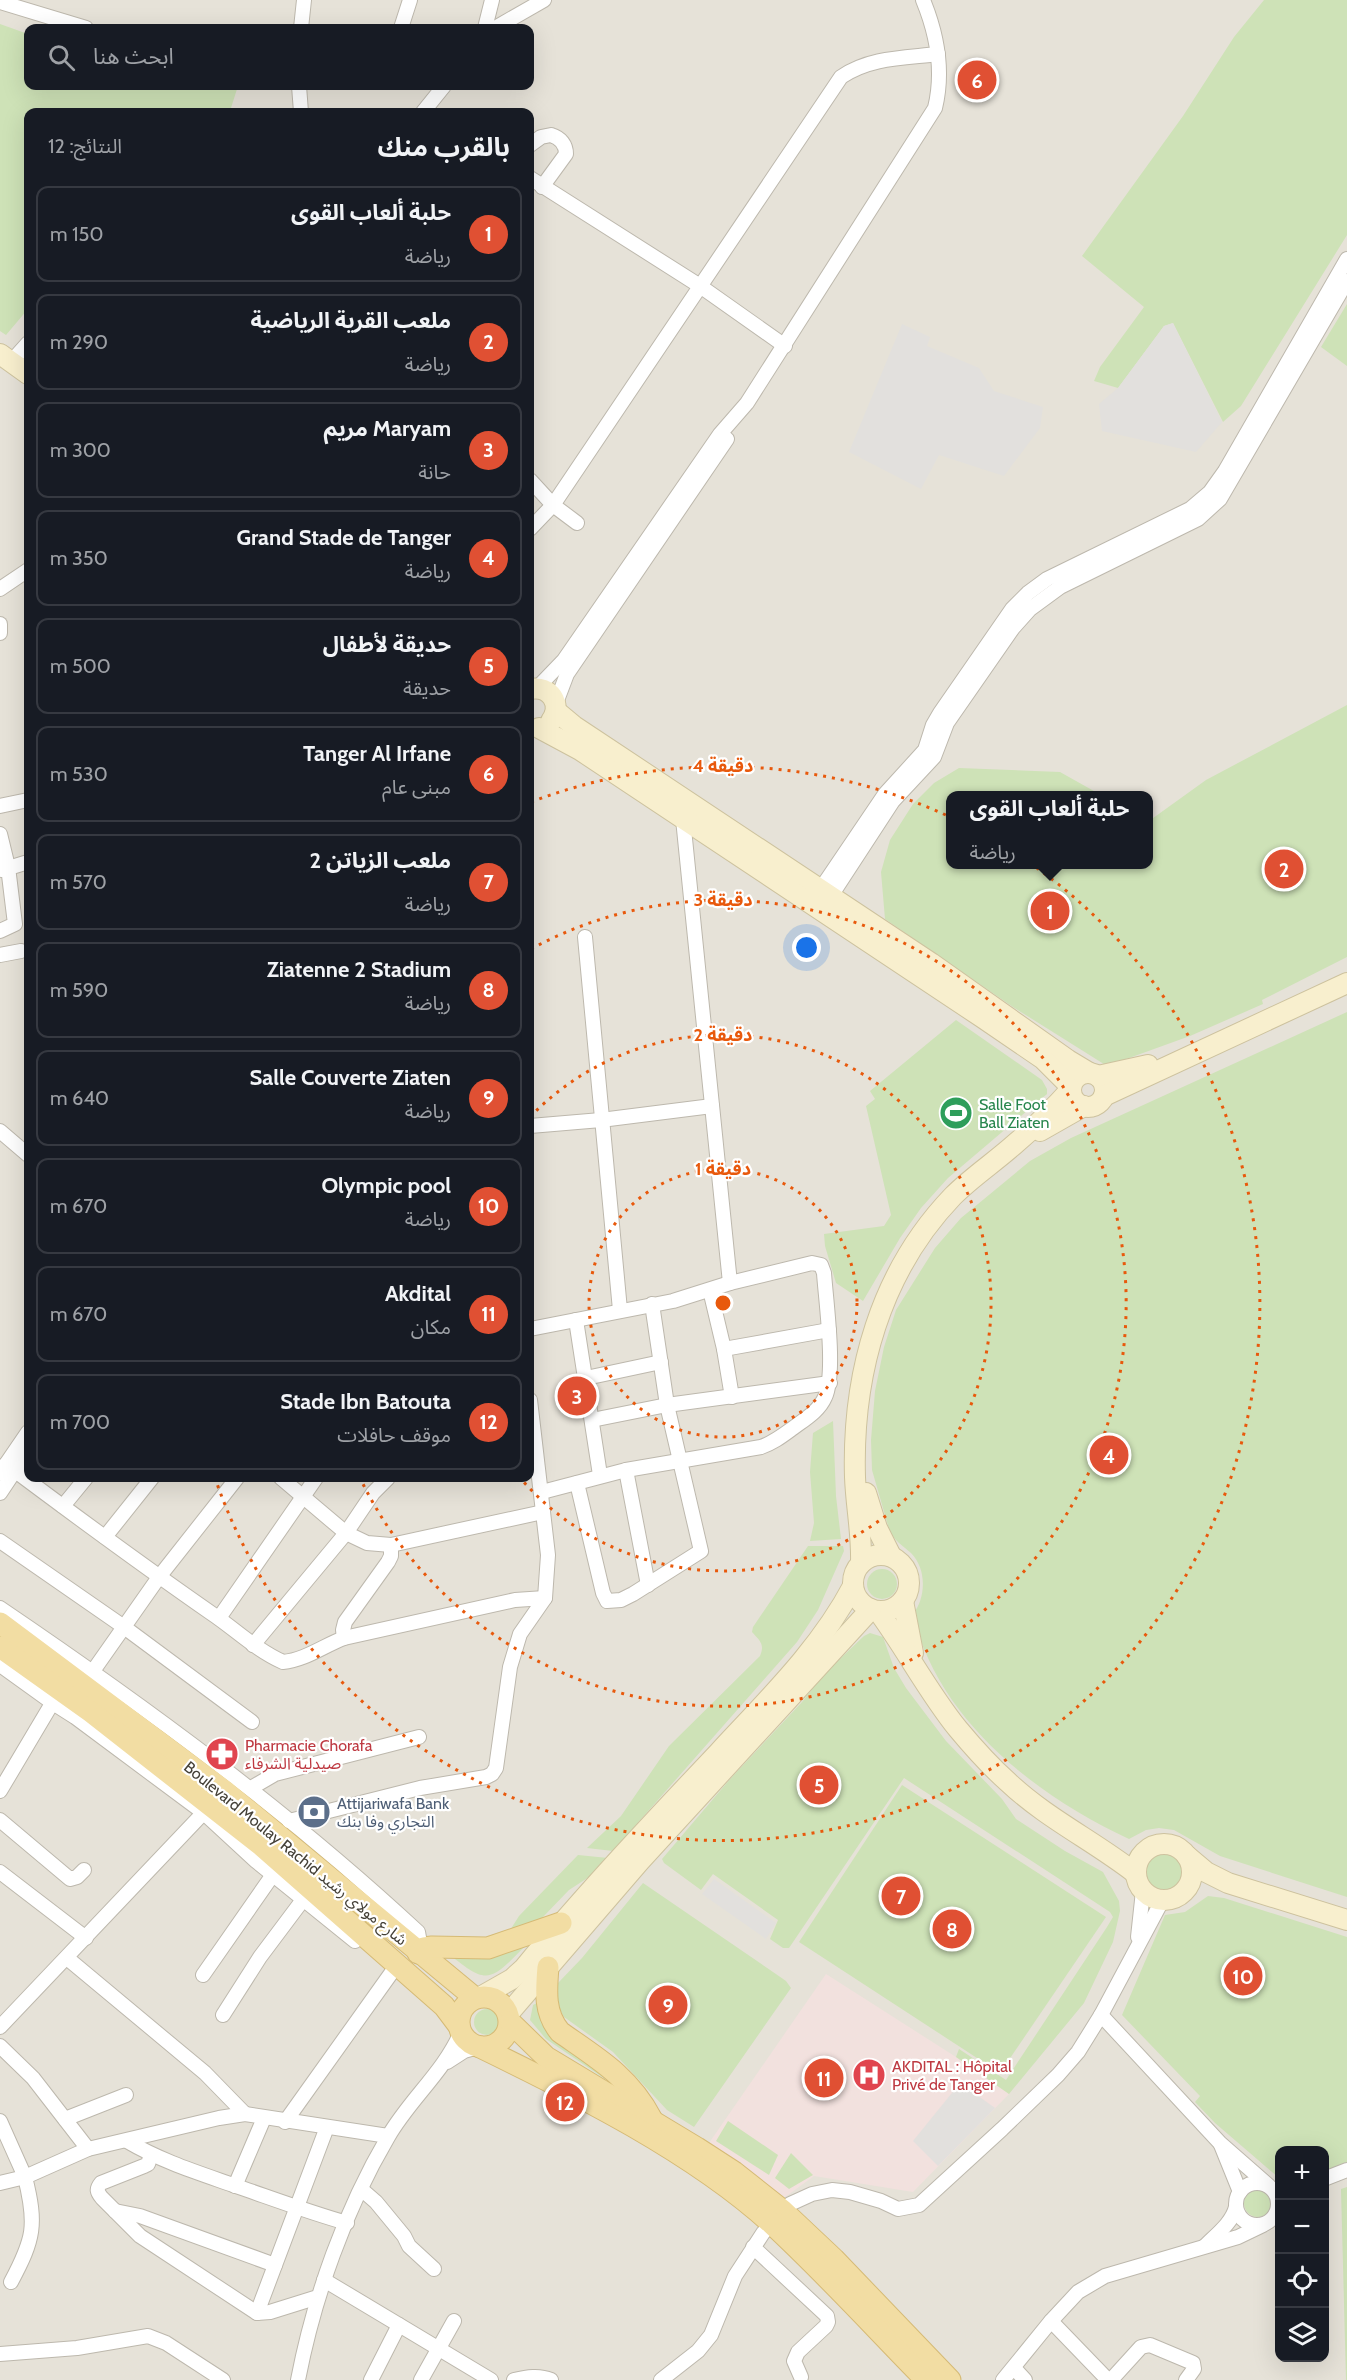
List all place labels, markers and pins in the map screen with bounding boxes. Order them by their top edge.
pin: 6 [958,58,996,103]
pin: 2 [1264,846,1304,892]
pin: 1 [1030,888,1070,934]
sports icon: Salle Foot Ball Ziaten [938,1095,974,1131]
place label: Salle Foot Ball Ziaten [979,1095,1050,1132]
centre of rings [713,1293,733,1313]
pin: 3 [558,1374,596,1418]
pin: 4 [1090,1432,1128,1478]
pharmacy icon: Pharmacie Chorafa صيدلية الشرفاء [204,1736,240,1772]
place label: Pharmacie Chorafa صيدلية الشرفاء [245,1736,373,1773]
pin: 5 [800,1762,838,1808]
bank icon: Attijariwafa Bank التجاري وفا بنك [296,1794,332,1830]
place label: Attijariwafa Bank التجاري وفا بنك [337,1794,450,1834]
pin: 7 [882,1874,920,1918]
pin: 8 [932,1906,972,1952]
pin: 10 [1224,1954,1262,1998]
pin: 9 [648,1982,688,2028]
pin: 11 [804,2056,844,2100]
hospital icon: AKDITAL : Hôpital Privé de Tanger [851,2057,887,2093]
place label: AKDITAL : Hôpital Privé de Tanger [892,2057,1012,2094]
pin: 12 [546,2080,584,2124]

